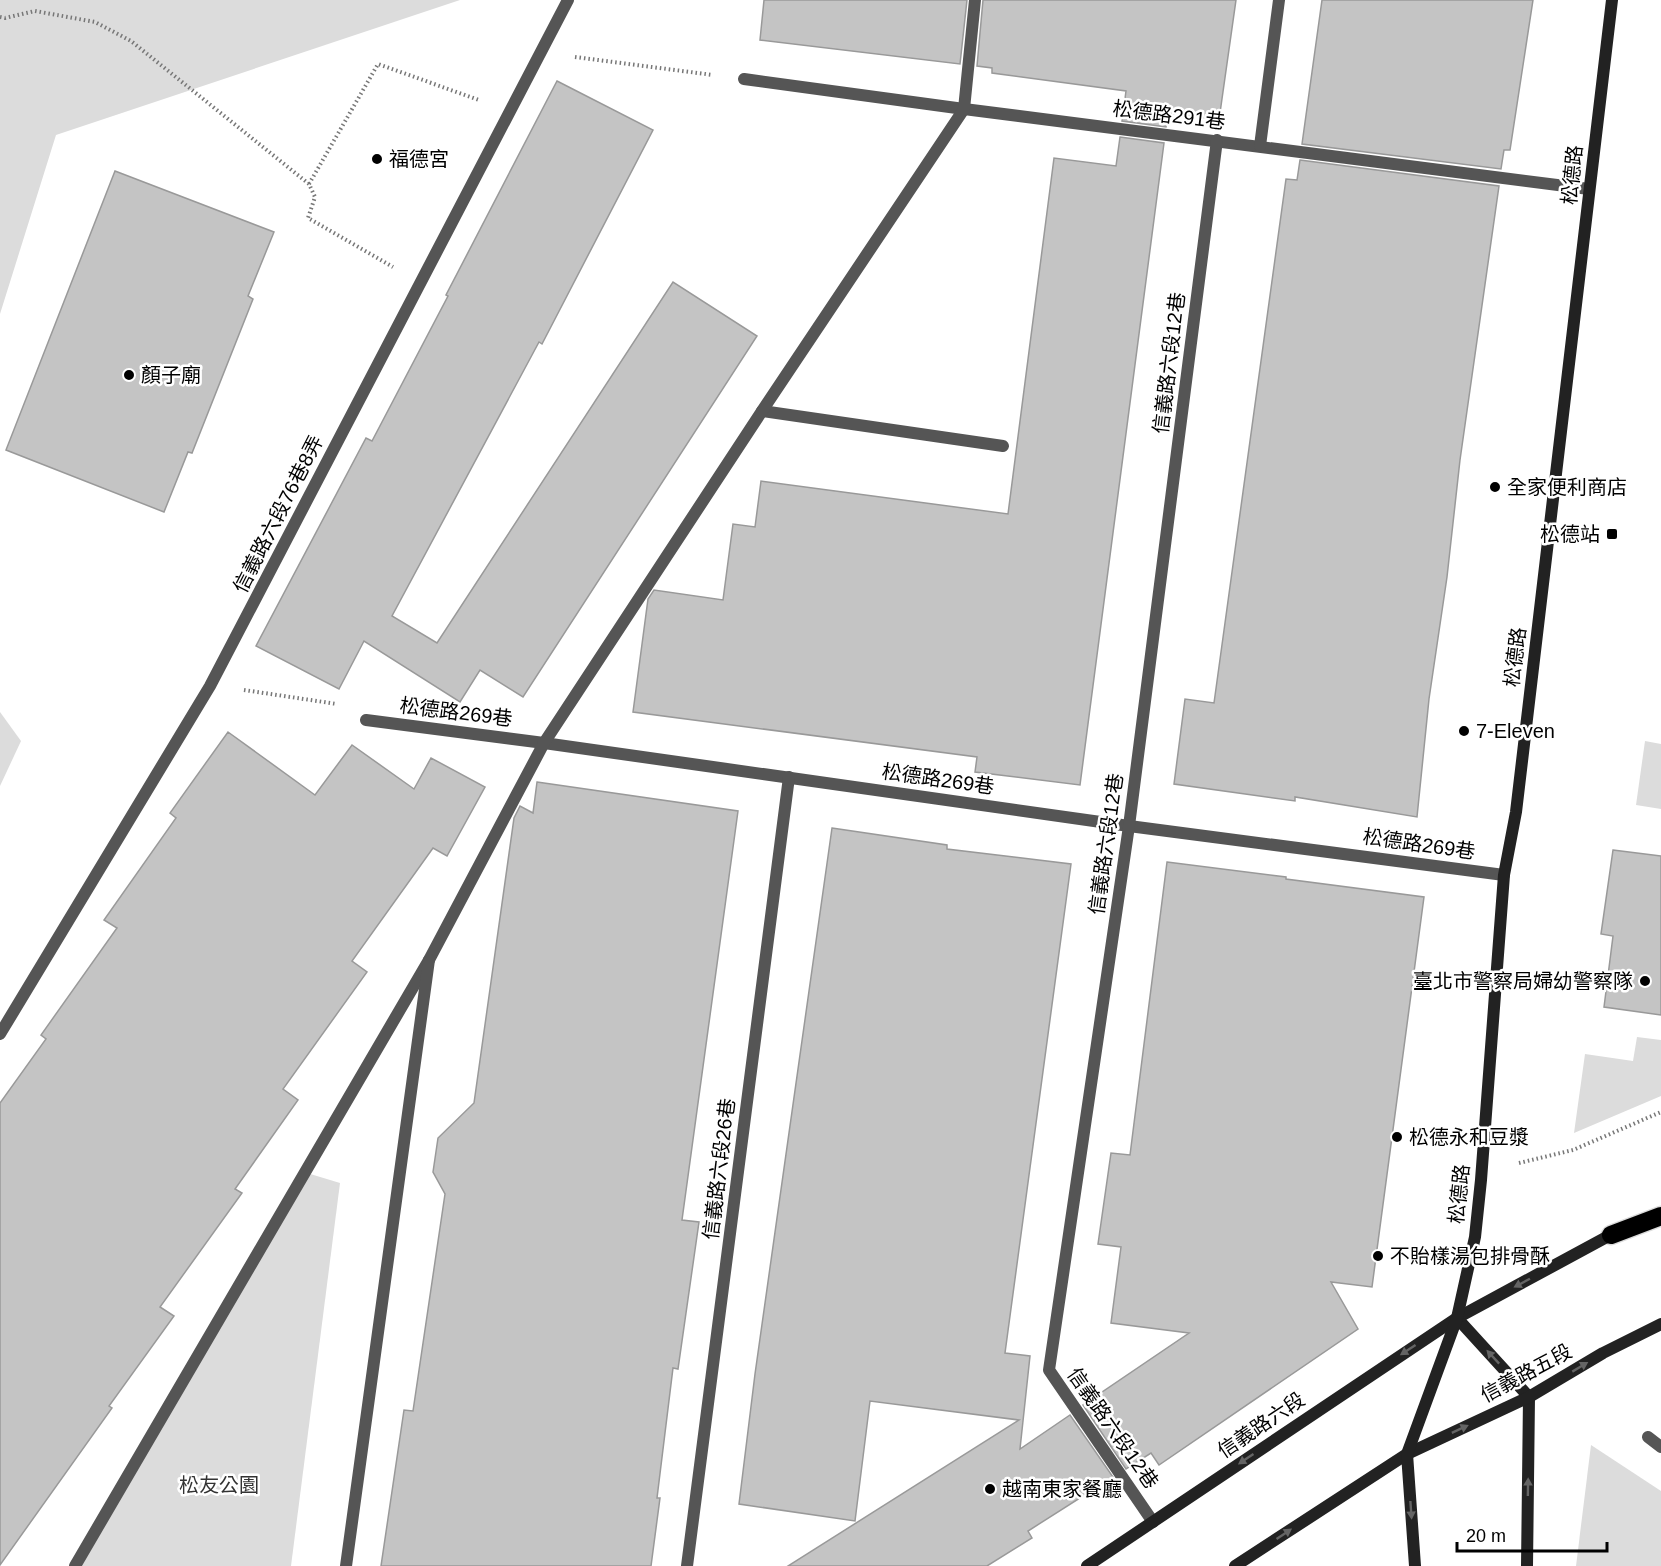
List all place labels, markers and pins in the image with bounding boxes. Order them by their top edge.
place label: 福德宮 [389,148,449,170]
marker: 福德宮 [370,152,384,166]
place label: 顏子廟 [141,364,201,386]
marker: 顏子廟 [122,368,136,382]
place label: 全家便利商店 [1507,476,1627,498]
marker: 全家便利商店 [1488,480,1502,494]
place label: 松德站 [1540,523,1600,545]
marker: 松德站 [1605,527,1619,541]
place label: 7-Eleven [1476,720,1555,742]
marker: 7-Eleven [1457,724,1471,738]
place label: 臺北市警察局婦幼警察隊 [1413,970,1633,992]
marker: 臺北市警察局婦幼警察隊 [1638,974,1652,988]
place label: 松德永和豆漿 [1409,1126,1529,1148]
marker: 松德永和豆漿 [1390,1130,1404,1144]
place label: 不貽樣湯包排骨酥 [1390,1245,1550,1267]
marker: 不貽樣湯包排骨酥 [1371,1249,1385,1263]
place label: 越南東家餐廳 [1002,1478,1122,1500]
marker: 越南東家餐廳 [983,1482,997,1496]

